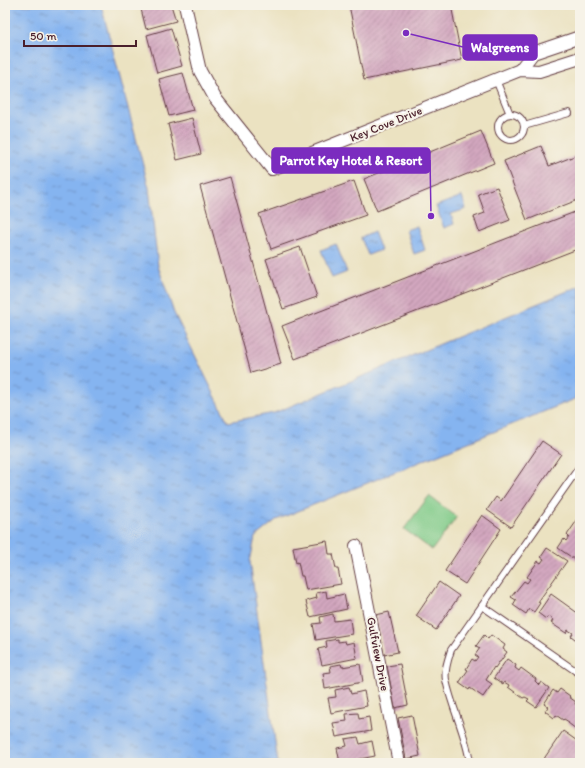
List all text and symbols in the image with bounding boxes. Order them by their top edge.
scale bar [24,22,136,48]
text: 50 m [30,29,56,43]
callout: Walgreens [463,35,537,60]
text: Walgreens [471,40,529,56]
street label: Key Cove Drive [348,103,424,145]
callout: Parrot Key Hotel & Resort [272,148,430,173]
text: Parrot Key Hotel & Resort [280,153,423,169]
street label: Gulfview Drive [364,616,392,692]

